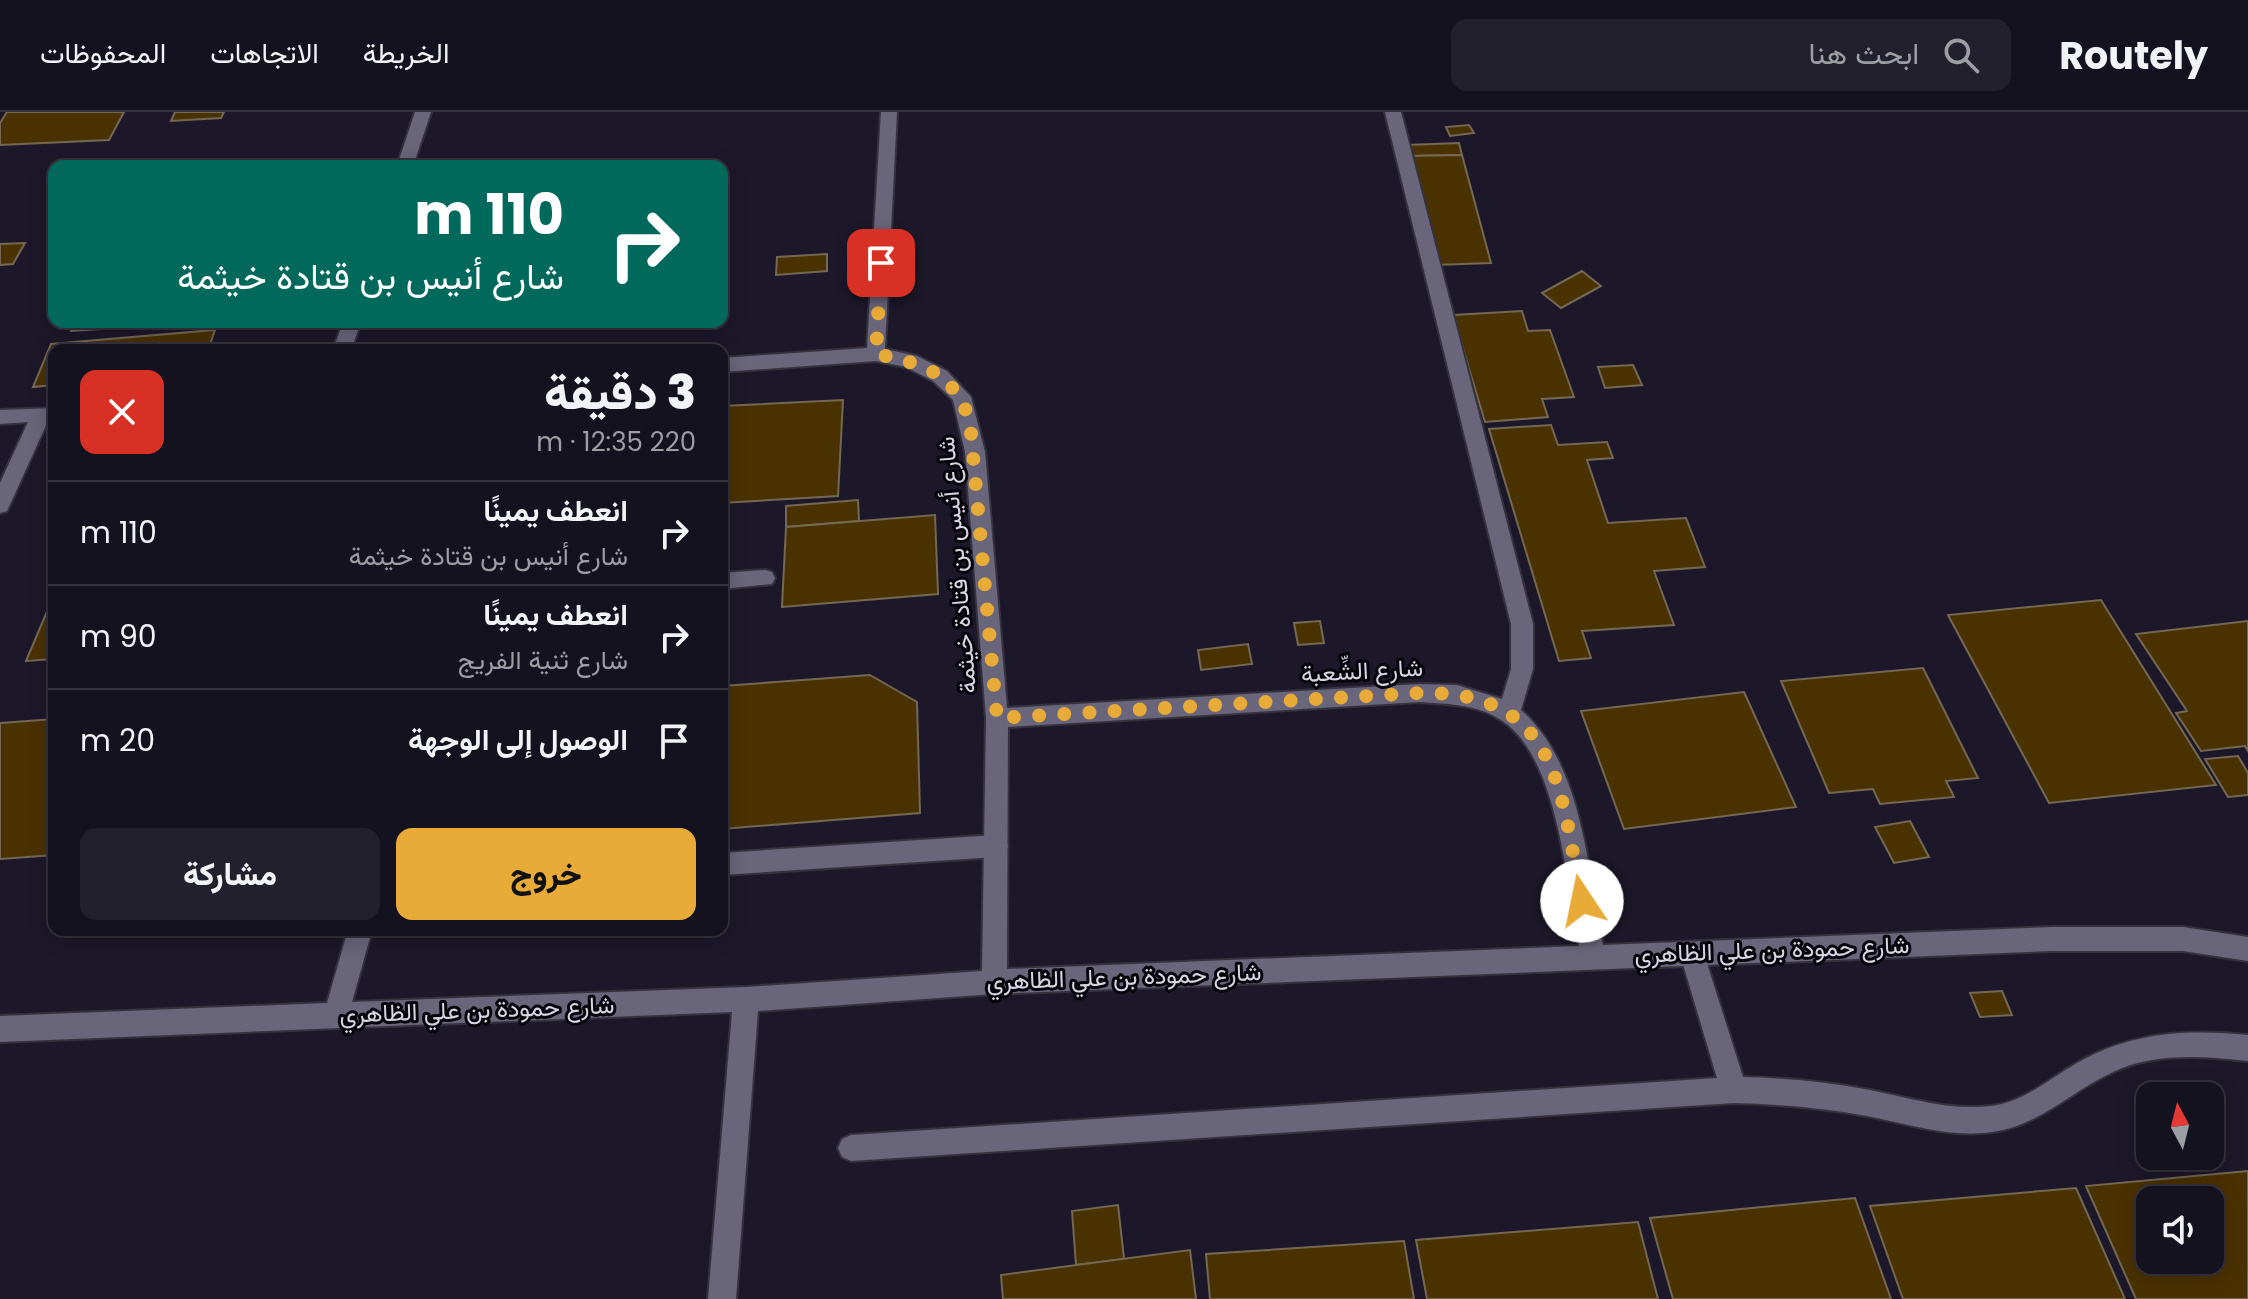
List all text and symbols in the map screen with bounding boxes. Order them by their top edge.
search box [1451,19,2011,91]
text: Routely [2059,29,2208,82]
text: ابحث هنا [1808,32,1919,75]
icon: search [1939,33,1983,77]
text: المحفوظات [40,34,166,73]
text: الاتجاهات [210,34,319,73]
text: الخريطة [363,34,449,73]
text: 110 m [414,175,564,254]
icon: right [592,192,696,296]
pin [847,229,915,297]
icon: arrive [859,241,903,285]
text: شارع أنيس بن قتادة خيثمة [177,251,564,302]
text: 3 دقيقة [544,359,696,426]
button: close [80,370,164,454]
text: 220 m · 12:35 [536,424,696,460]
street label: شارع أنيس بن قتادة خيثمة [929,435,984,695]
text: انعطف يمينًا [483,489,628,532]
text: 110 m [80,511,157,554]
icon: right [652,511,696,555]
text: شارع أنيس بن قتادة خيثمة [349,538,628,574]
text: انعطف يمينًا [483,593,628,636]
text: 90 m [80,615,157,658]
icon: right [652,615,696,659]
text: شارع ثنية الفريج [458,642,628,678]
street label: شارع الشِّعبة [1300,651,1424,690]
text: الوصول إلى الوجهة [408,718,628,761]
text: 20 m [80,719,155,762]
icon: arrive [652,719,696,763]
button: مشاركة [80,828,380,920]
button: خروج [396,828,696,920]
position arrow [1540,859,1624,943]
street label: شارع حمودة بن علي الظاهري [1634,928,1910,974]
street label: شارع حمودة بن علي الظاهري [986,955,1262,1001]
street label: شارع حمودة بن علي الظاهري [339,988,615,1034]
north arrow [2136,1082,2224,1170]
map controls [2136,1082,2224,1274]
button: sound [2136,1186,2224,1274]

